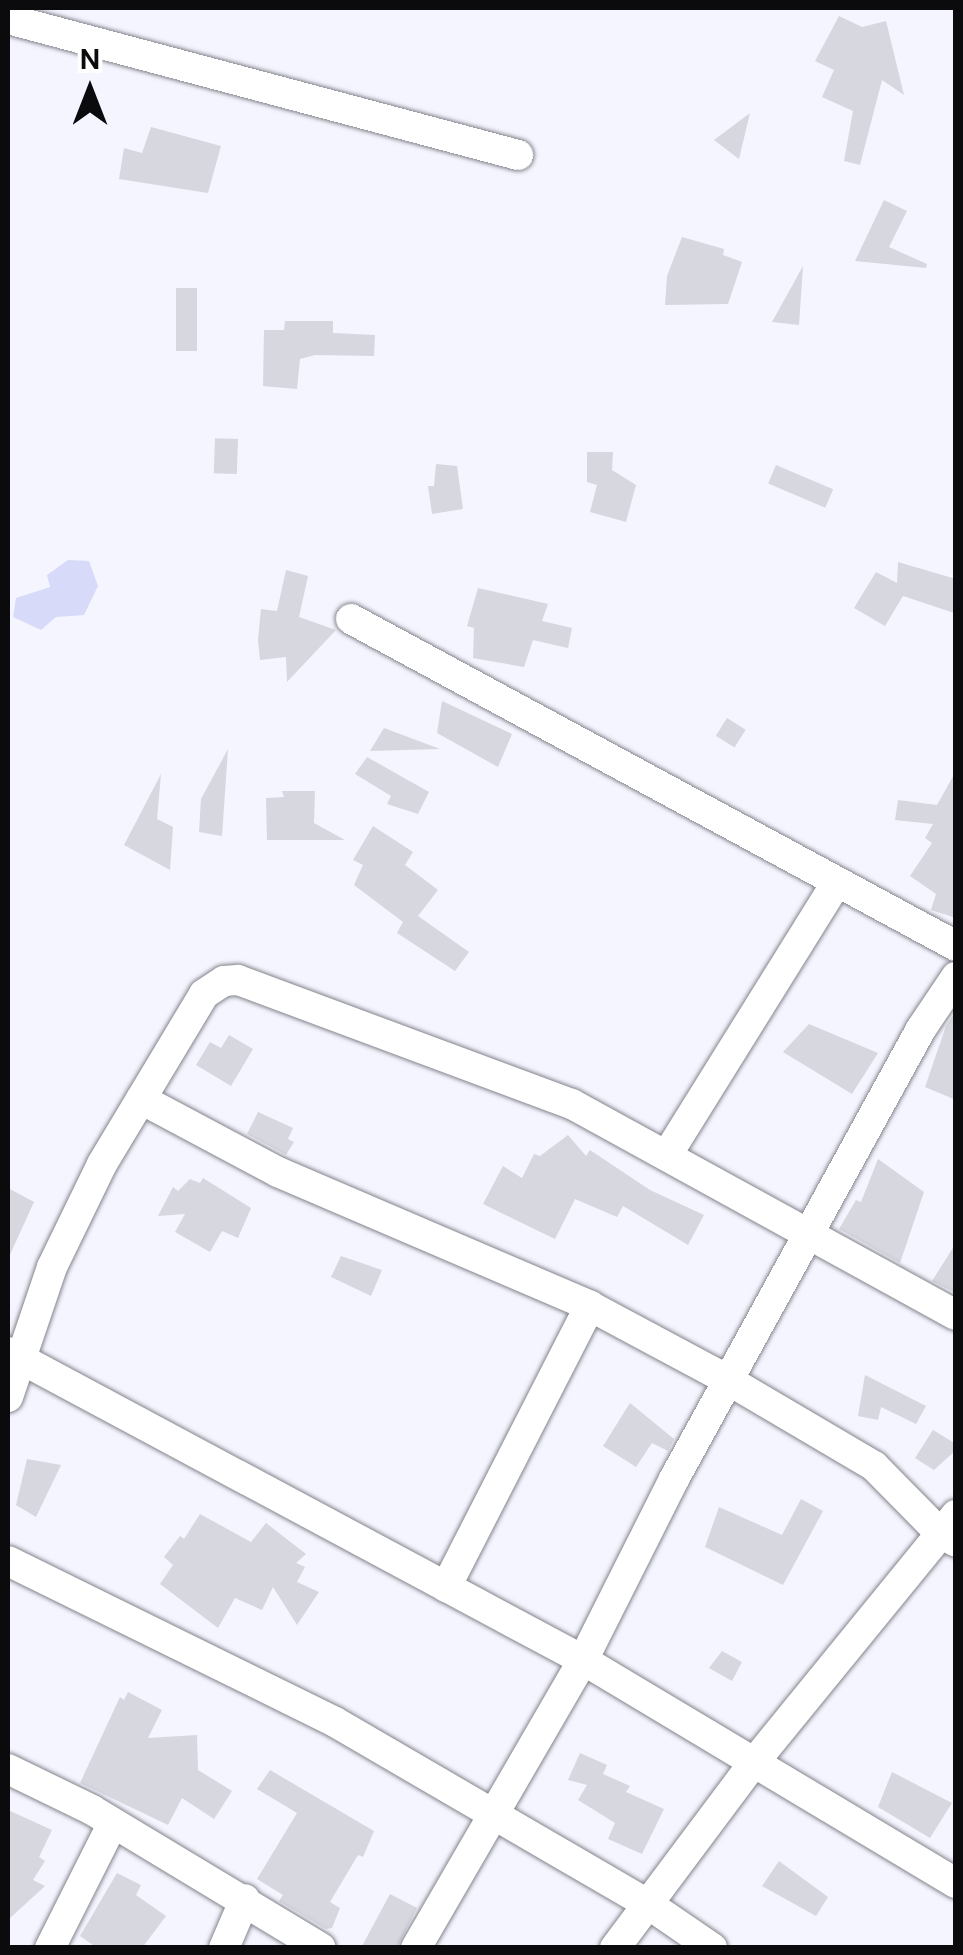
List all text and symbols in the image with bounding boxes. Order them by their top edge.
north arrow [40,40,140,140]
text: N [80,41,100,78]

